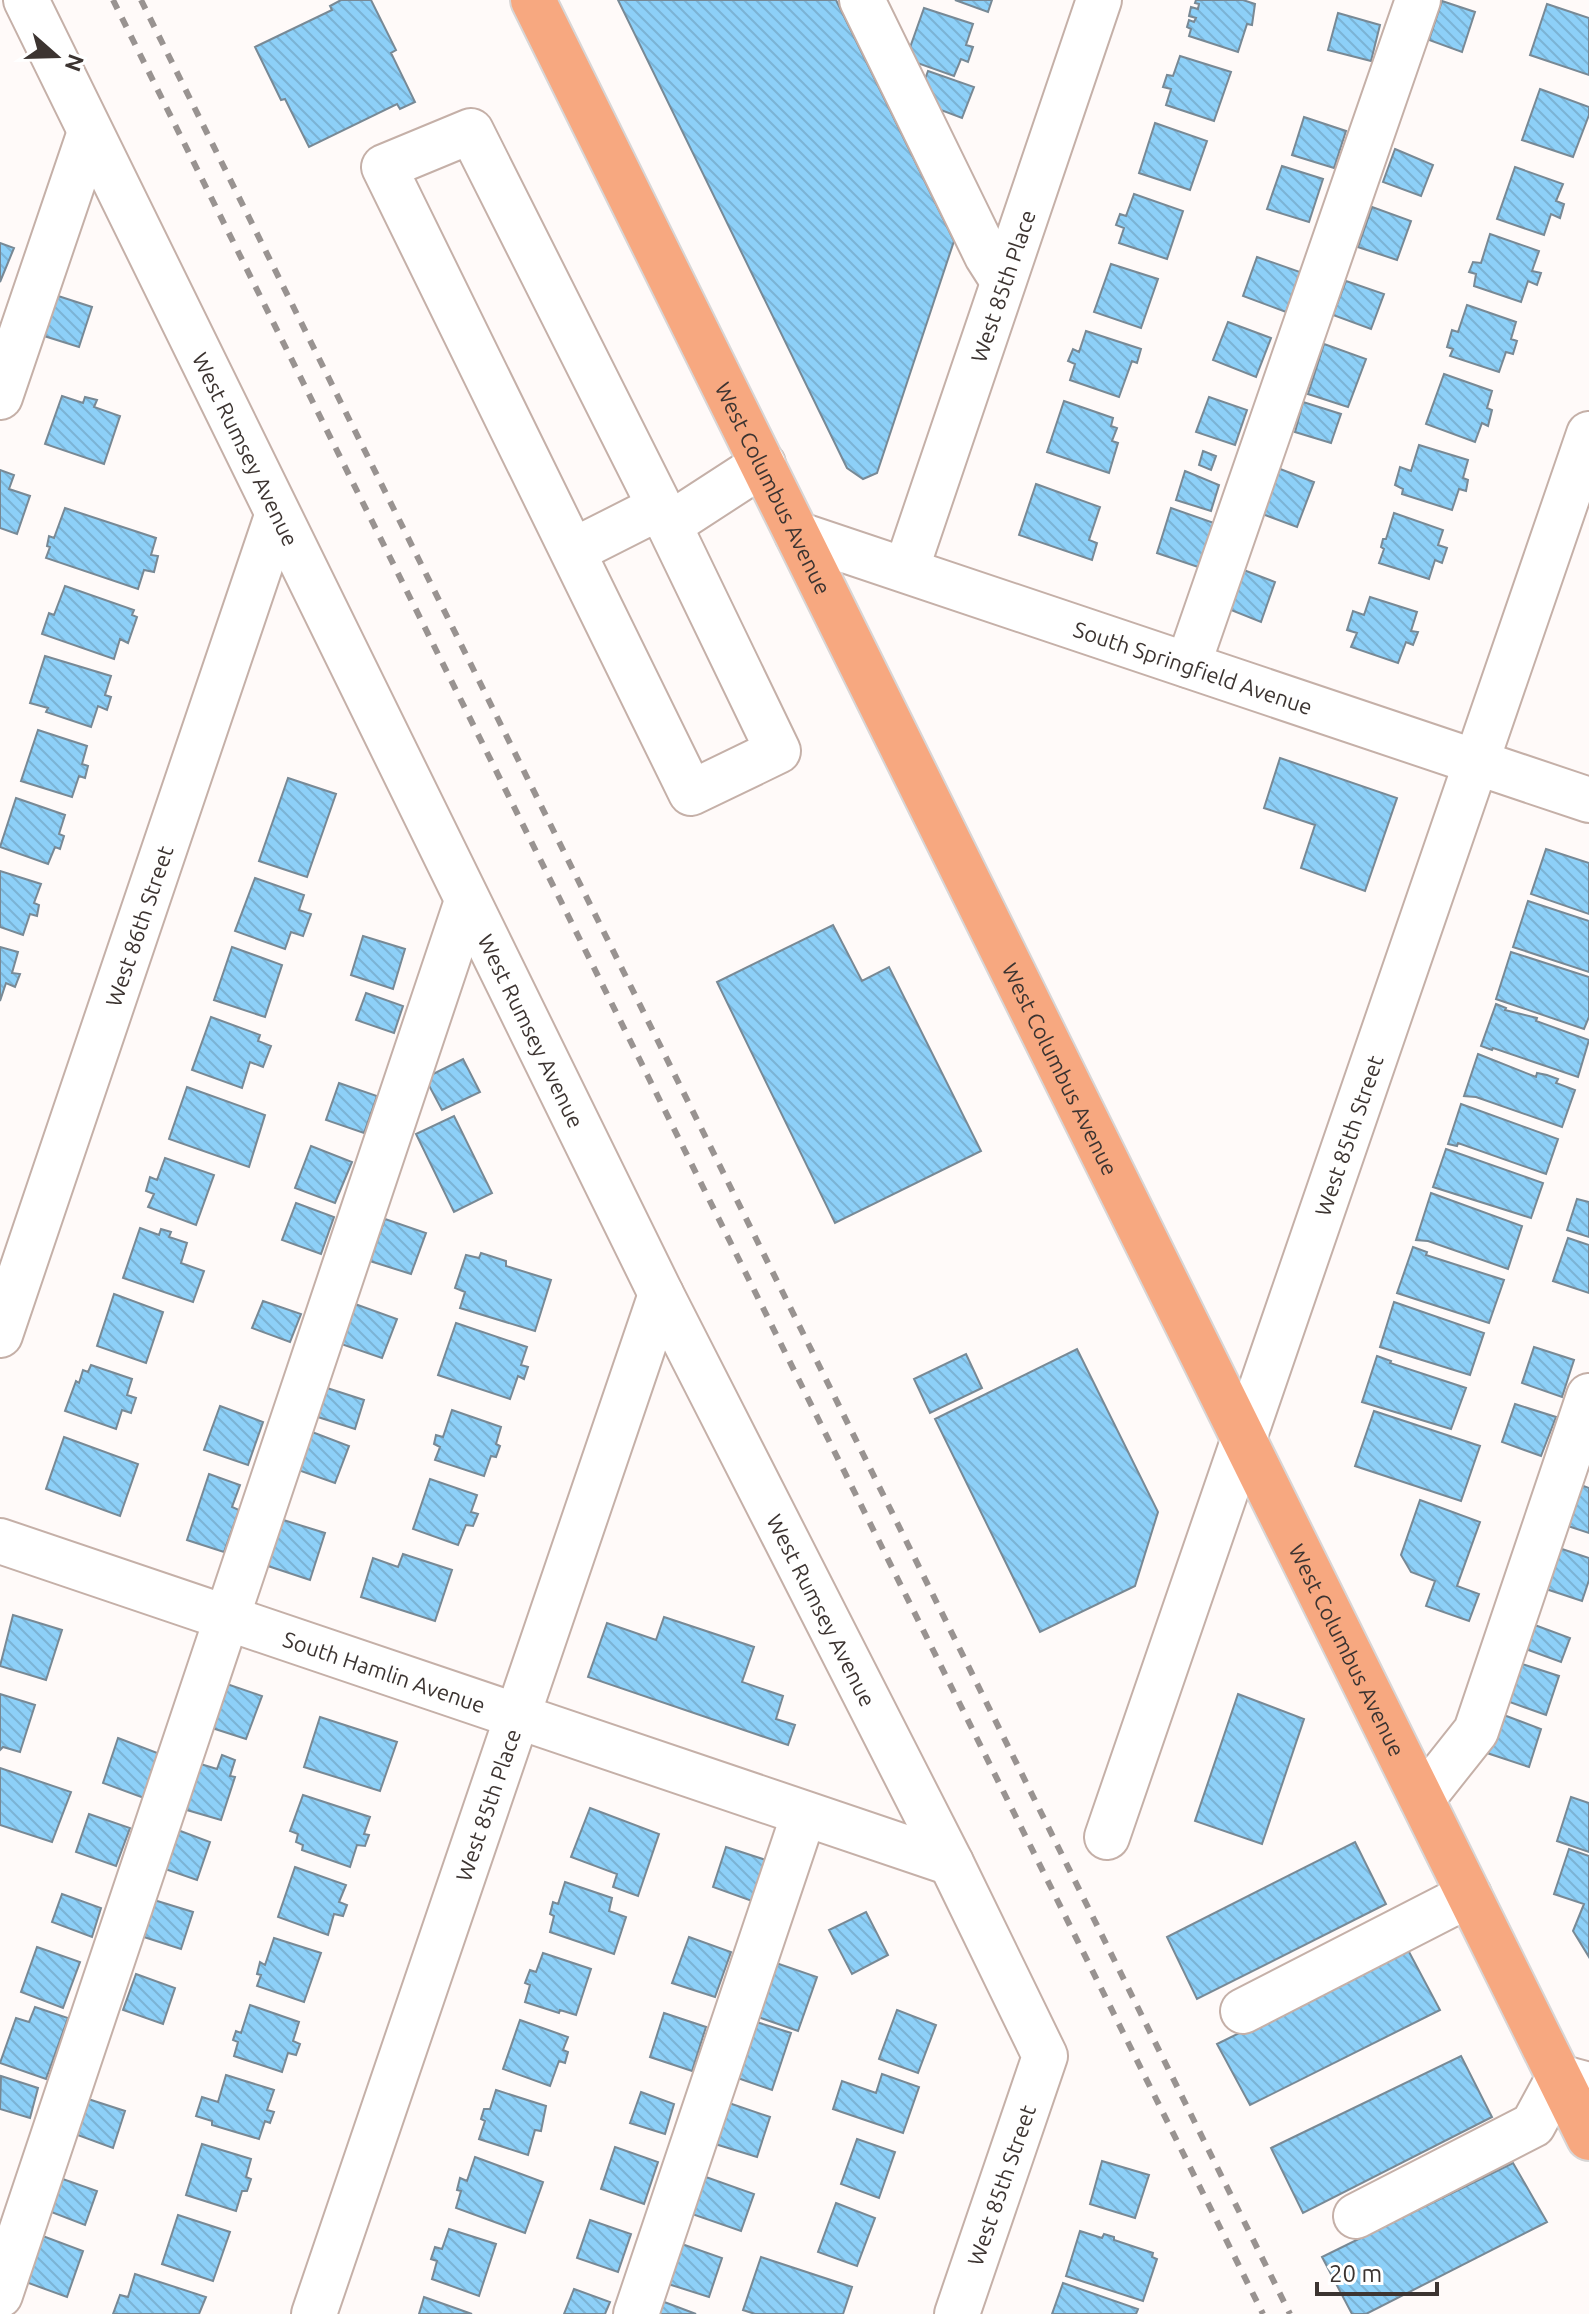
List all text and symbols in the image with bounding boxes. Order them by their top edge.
north arrow [16,16,96,96]
text: N [61,51,90,75]
street label: West 85th Place [965,206,1040,365]
street label: West Rumsey Avenue [188,348,304,550]
street label: West Columbus Avenue [711,378,837,598]
street label: South Springfield Avenue [1071,615,1316,719]
street label: West 86th Street [100,842,177,1009]
street label: West Rumsey Avenue [474,930,590,1131]
street label: West Columbus Avenue [998,959,1124,1179]
street label: West 85th Street [1309,1051,1387,1219]
street label: West Rumsey Avenue [763,1510,881,1710]
street label: West Columbus Avenue [1285,1540,1411,1760]
street label: South Hamlin Avenue [280,1625,489,1717]
street label: West 85th Place [450,1725,525,1884]
street label: West 85th Street [962,2101,1040,2268]
scale bar [1317,2246,1437,2296]
text: 20 m [1329,2260,1382,2287]

